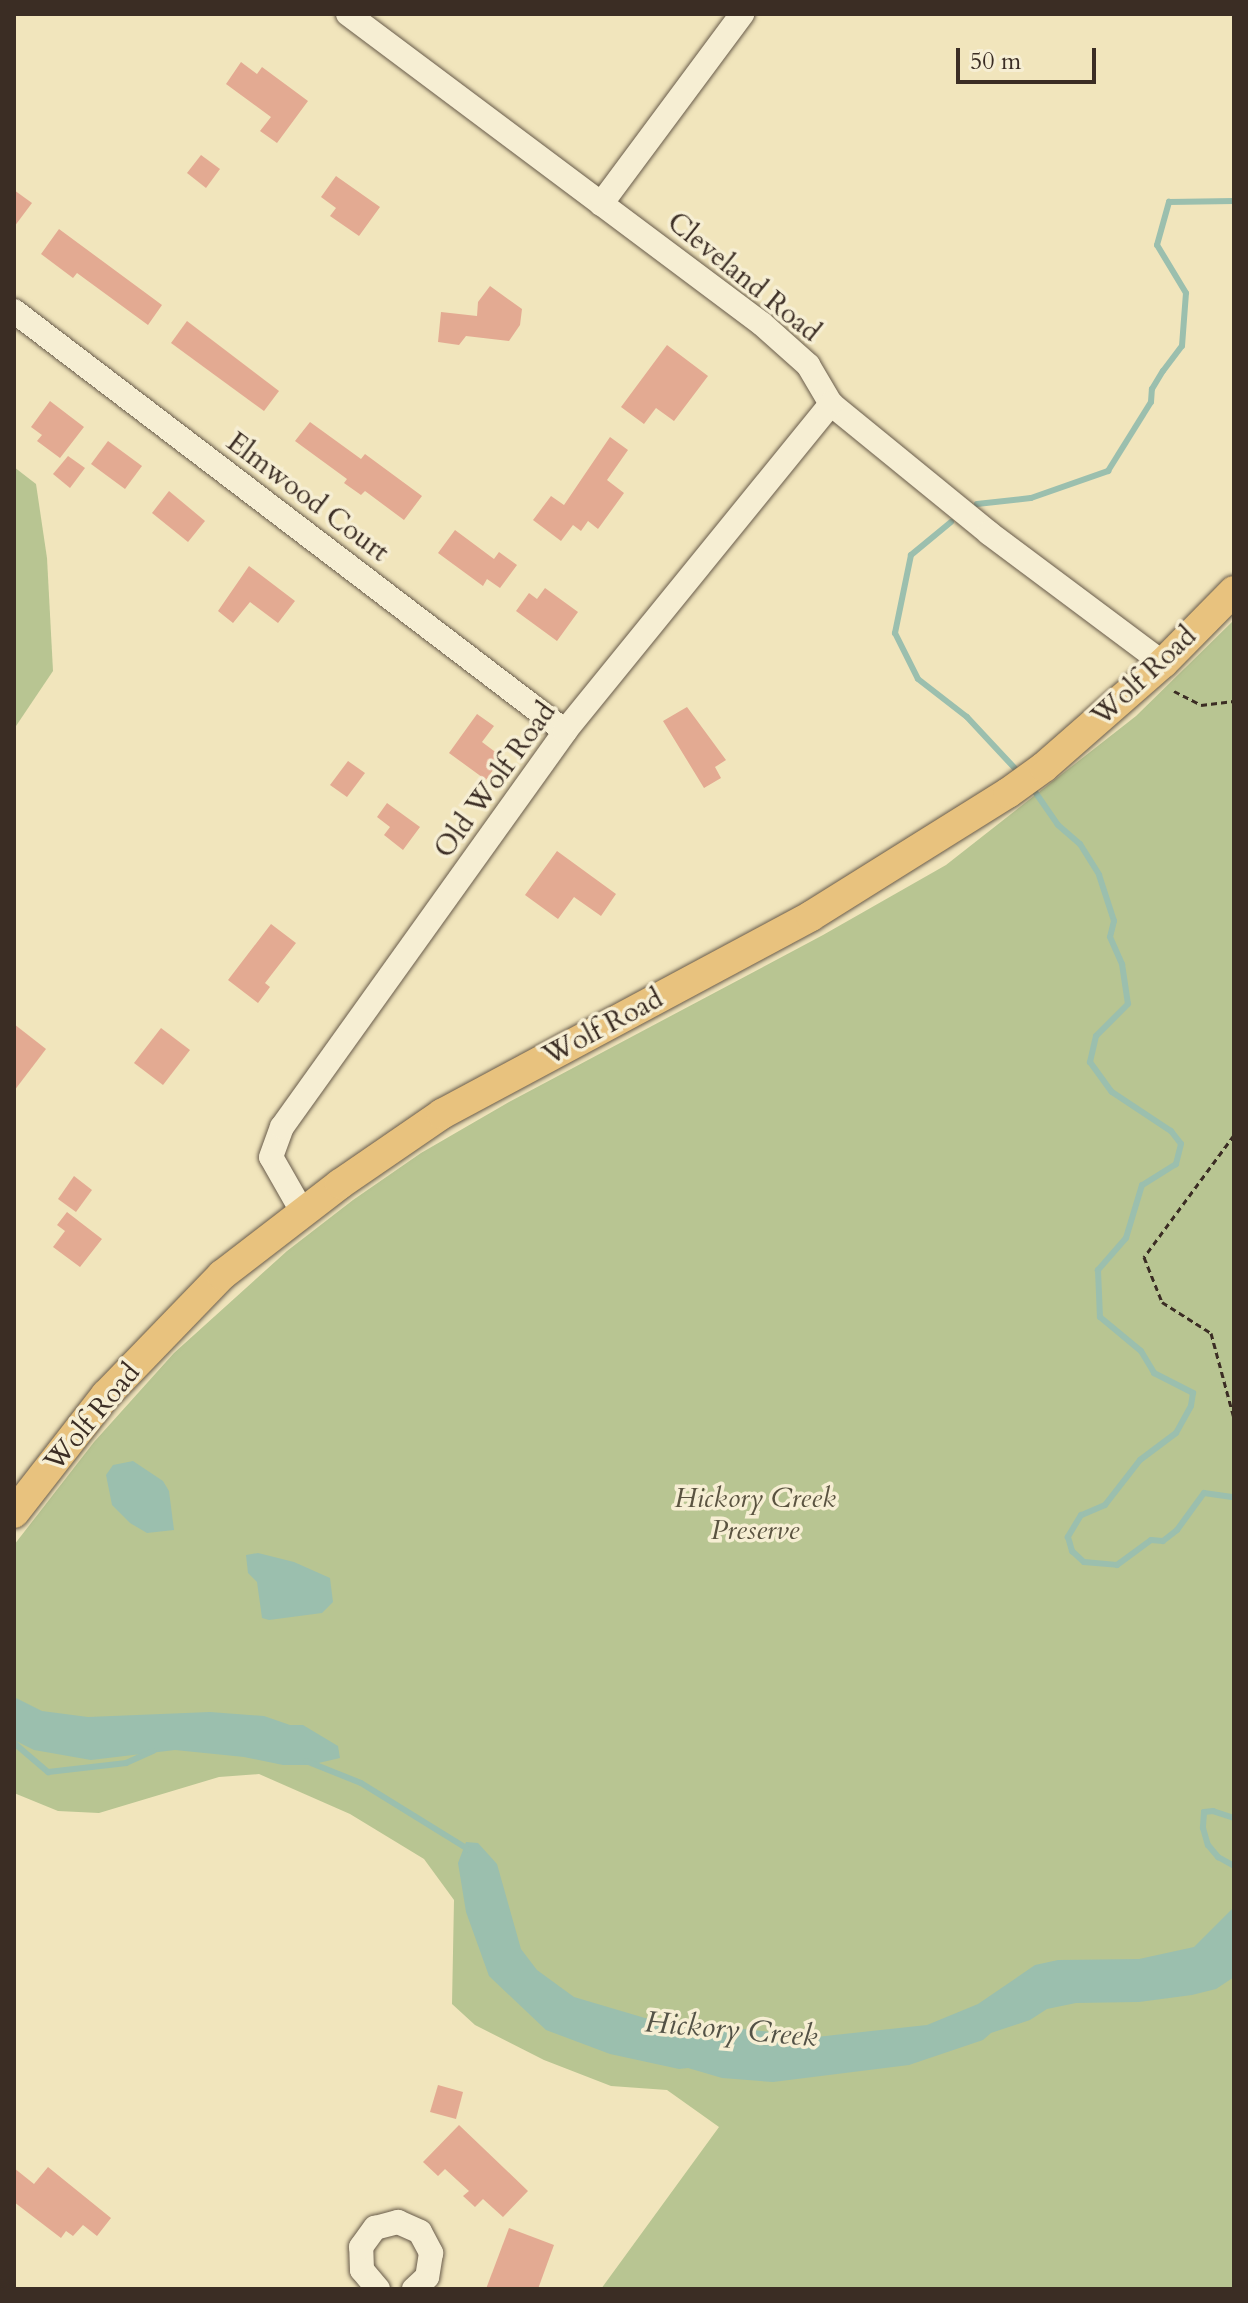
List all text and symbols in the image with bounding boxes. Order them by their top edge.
scale bar [960,32,1100,82]
text: 50 m [970,45,1021,78]
street label: Cleveland Road [661,205,827,349]
street label: Elmwood Court [220,425,396,569]
street label: Wolf Road [1085,619,1203,733]
street label: Old Wolf Road [427,695,563,865]
street label: Wolf Road [537,981,669,1073]
street label: Wolf Road [37,1356,147,1478]
park label: Hickory Creek Preserve [674,1481,836,1547]
water label: Hickory Creek [643,2005,819,2055]

